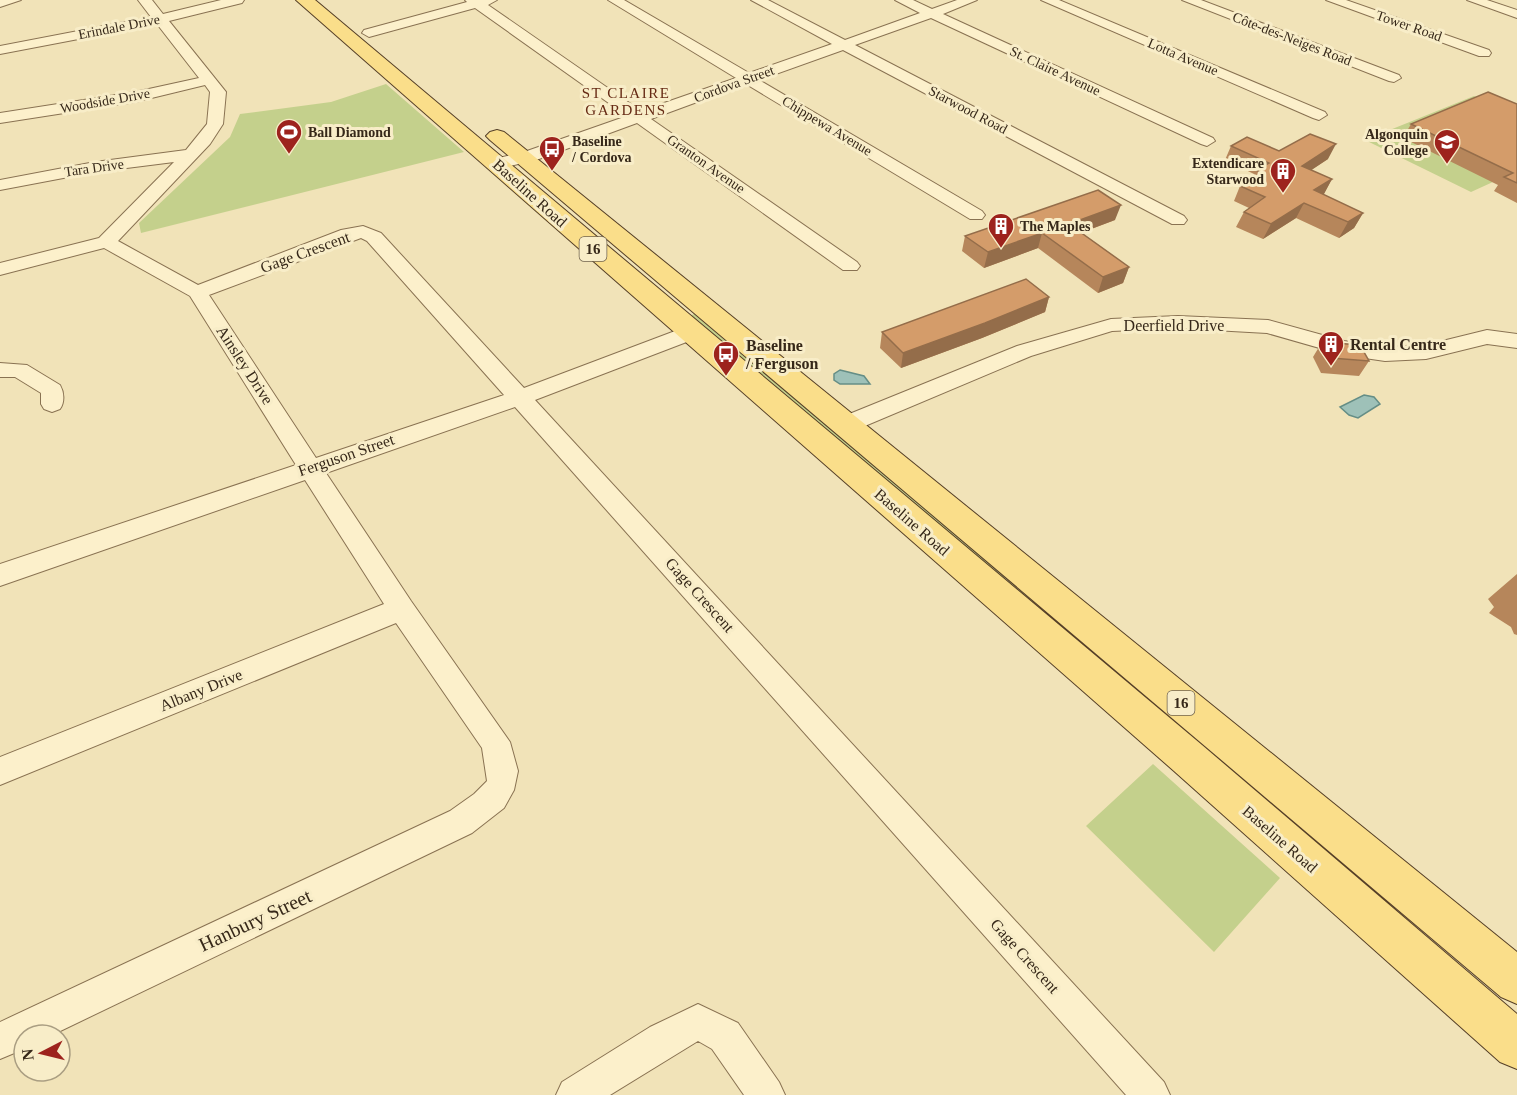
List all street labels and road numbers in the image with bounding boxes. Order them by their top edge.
street label: Tower Road [1374,8,1444,44]
street label: Côte-des-Neiges Road [1230,9,1354,69]
street label: Erindale Drive [77,12,161,42]
street label: Lotta Avenue [1146,35,1220,79]
street label: St. Claire Avenue [1007,43,1103,99]
street label: Cordova Street [692,62,776,105]
street label: Starwood Road [926,83,1010,137]
street label: Woodside Drive [59,86,151,116]
street label: Chippewa Avenue [779,93,875,159]
street label: Granton Avenue [664,132,748,196]
street label: Tara Drive [63,156,125,180]
street label: Baseline Road [490,156,570,230]
street label: Gage Crescent [258,228,353,277]
road number: 16 [580,237,606,261]
street label: Deerfield Drive [1124,317,1224,334]
street label: Ainsley Drive [212,323,277,408]
street label: Ferguson Street [296,430,397,480]
street label: Baseline Road [871,485,953,559]
street label: Gage Crescent [662,554,738,637]
street label: Albany Drive [157,666,245,715]
road number: 16 [1168,691,1194,715]
street label: Baseline Road [1239,802,1321,876]
street label: Hanbury Street [195,884,316,957]
street label: Gage Crescent [987,915,1063,998]

